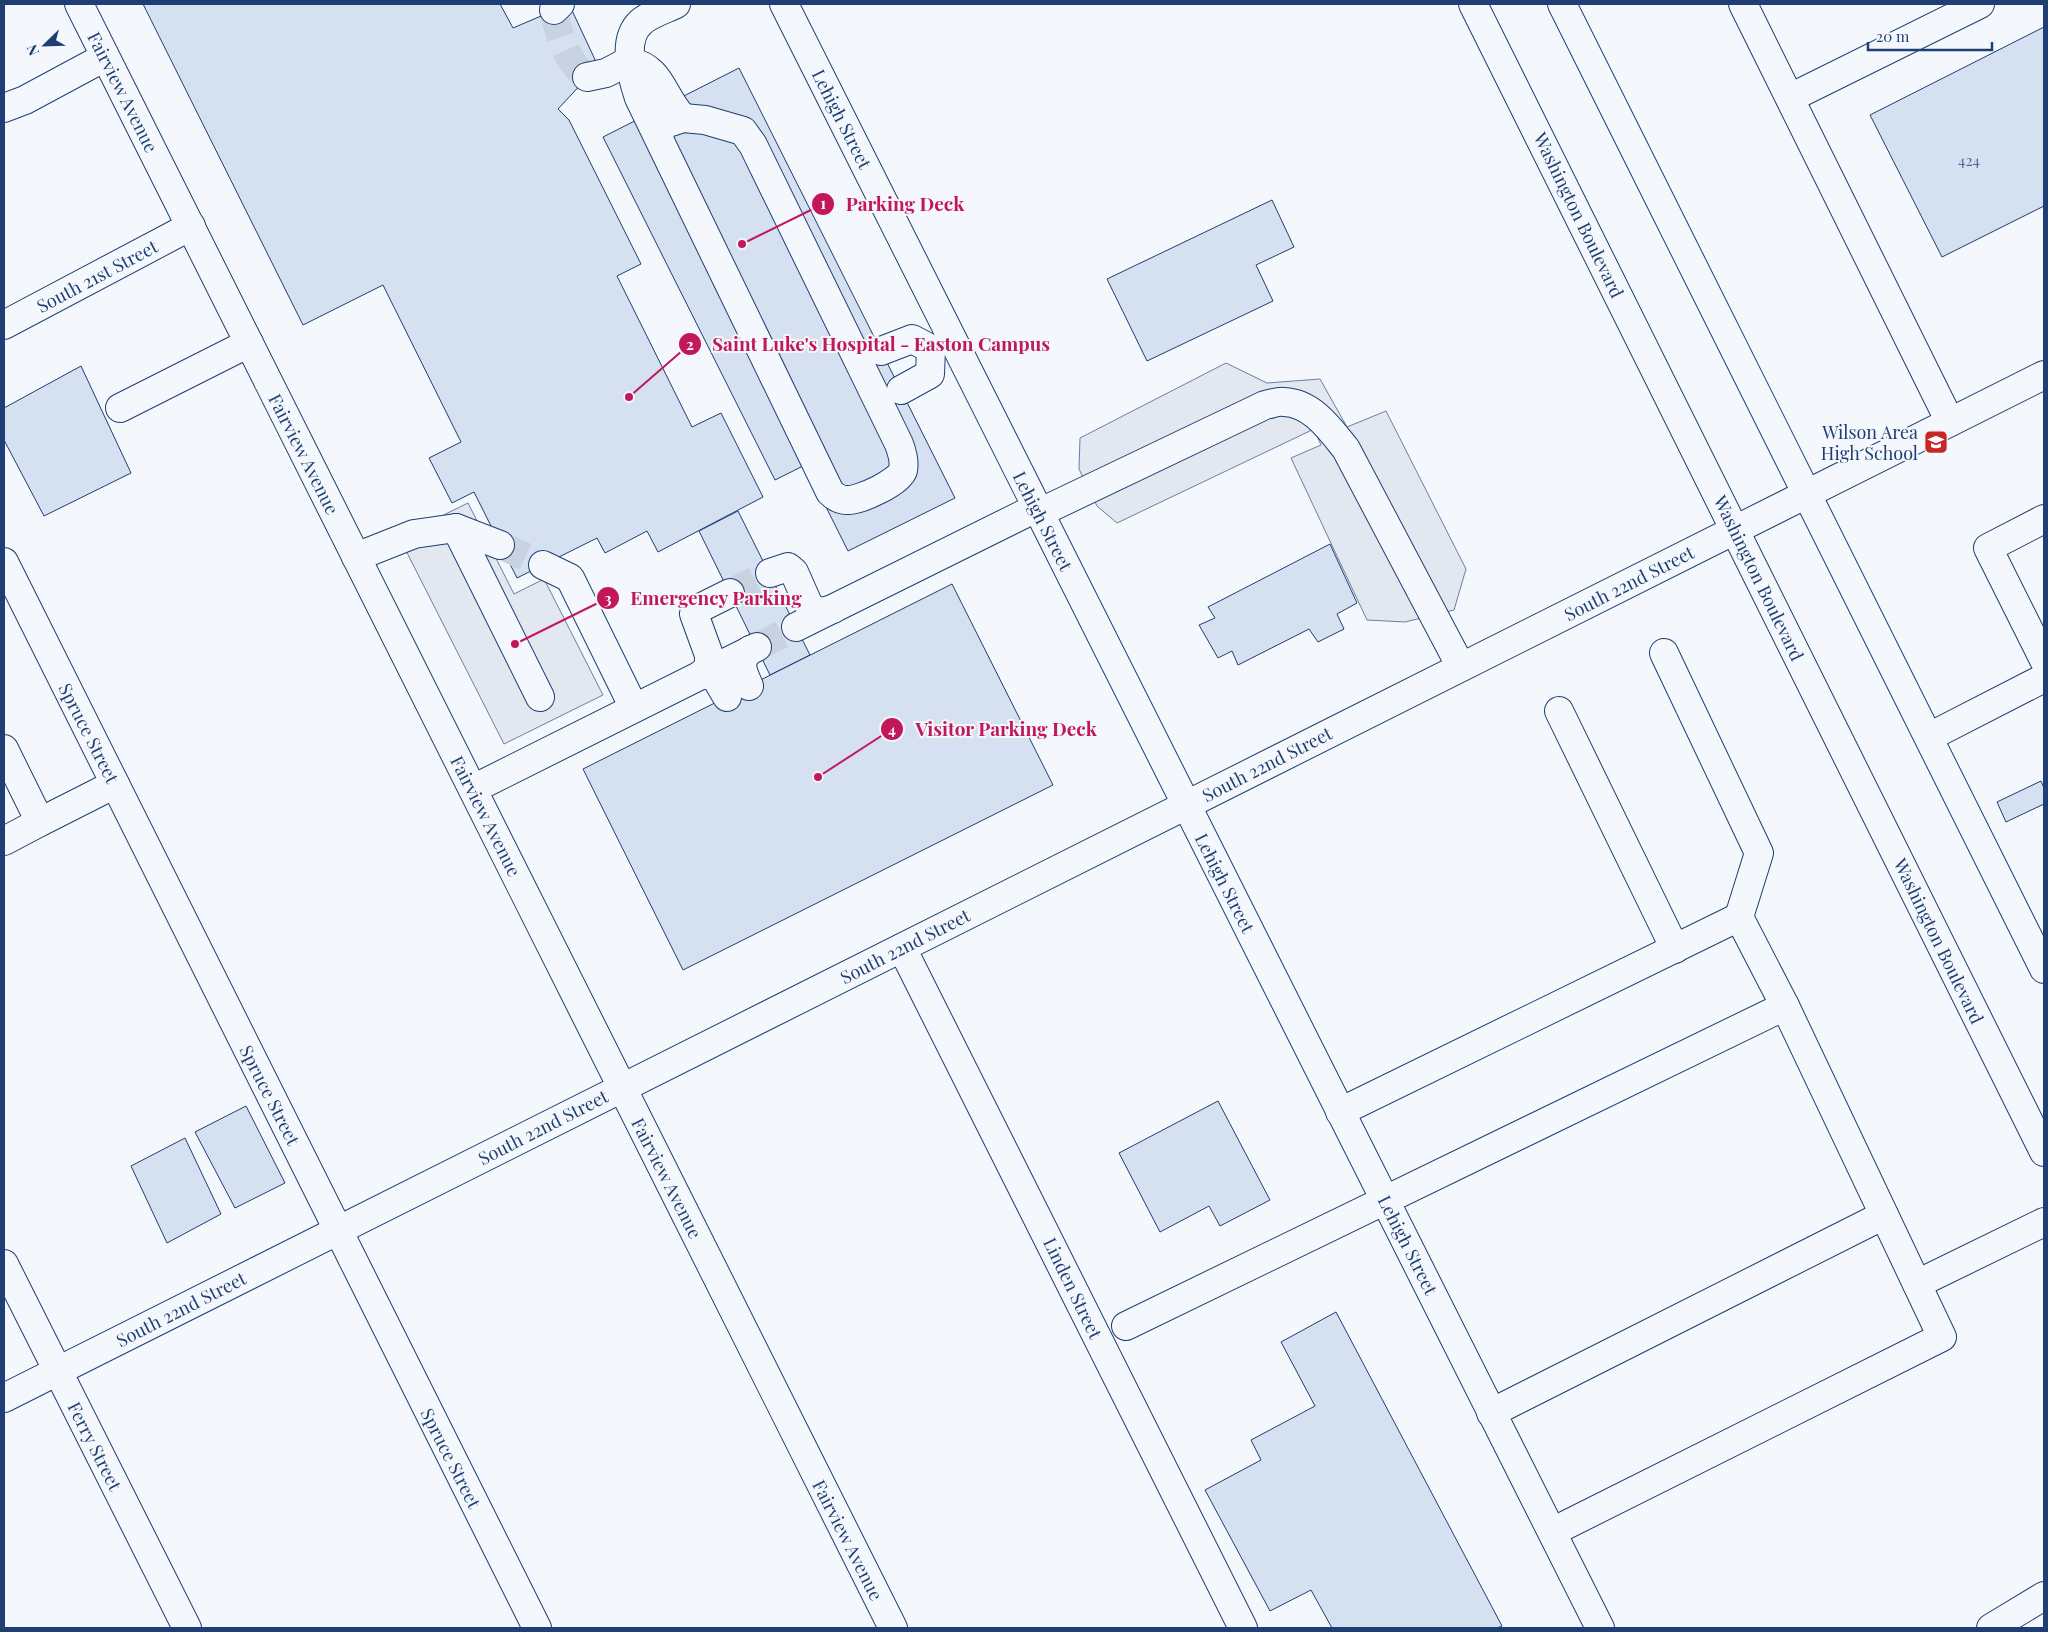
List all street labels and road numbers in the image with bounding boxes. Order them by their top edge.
street label: Fairview Avenue [82,28,164,156]
street label: Lehigh Street [807,65,878,173]
street label: Washington Boulevard [1528,127,1630,302]
street label: South 21st Street [32,234,162,318]
street label: Fairview Avenue [263,390,345,518]
street label: Lehigh Street [1008,467,1079,575]
street label: Washington Boulevard [1708,490,1810,665]
street label: South 22nd Street [1560,540,1699,626]
street label: Spruce Street [53,679,125,788]
street label: South 22nd Street [1198,721,1337,807]
street label: Fairview Avenue [445,752,527,880]
street label: Lehigh Street [1190,829,1261,937]
street label: Washington Boulevard [1888,853,1990,1028]
street label: South 22nd Street [836,903,975,989]
street label: Spruce Street [234,1041,306,1150]
street label: South 22nd Street [474,1084,613,1170]
street label: Fairview Avenue [626,1114,708,1242]
street label: Lehigh Street [1373,1191,1444,1299]
street label: Linden Street [1038,1233,1108,1343]
street label: South 22nd Street [112,1266,251,1352]
street label: Ferry Street [62,1398,128,1495]
street label: Spruce Street [415,1404,487,1513]
street label: Fairview Avenue [807,1476,889,1604]

